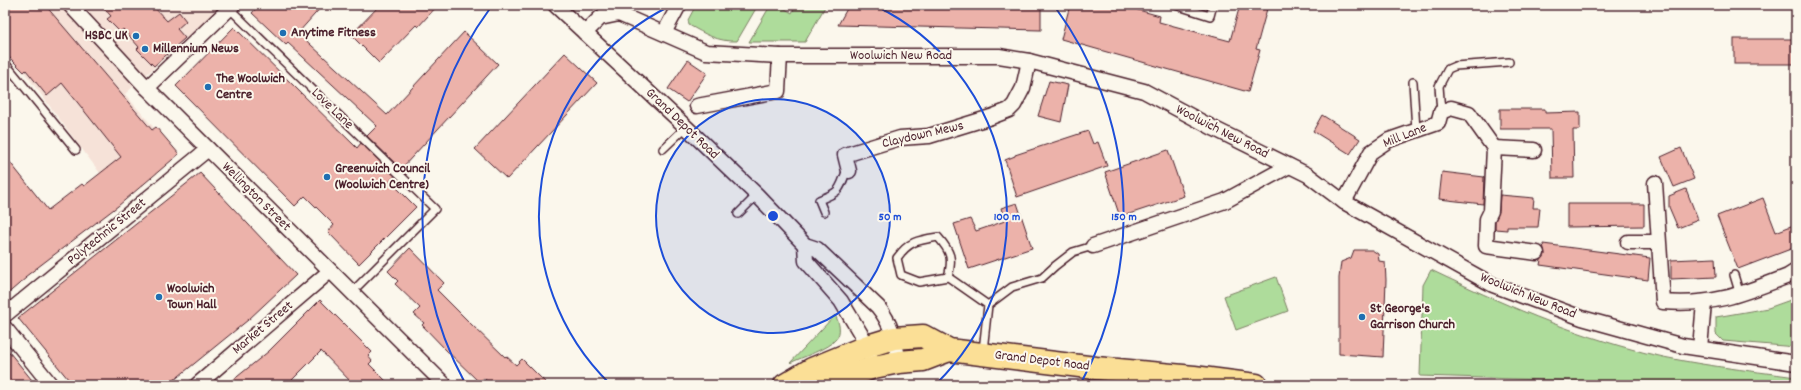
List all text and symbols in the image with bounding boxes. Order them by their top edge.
place label: Anytime Fitness [291,23,376,43]
place label: HSBC UK [85,26,129,46]
marker: Anytime Fitness [278,28,288,38]
marker: HSBC UK [131,31,141,41]
place label: Millennium News [153,39,239,59]
marker: Millennium News [140,44,150,54]
street label: Woolwich New Road [850,46,952,66]
place label: The Woolwich Centre [216,69,285,105]
marker: The Woolwich Centre [203,82,213,92]
street label: Love Lane [306,84,358,134]
street label: Grand Depot Road [641,84,723,164]
street label: Woolwich New Road [1172,100,1272,164]
street label: Claydown Mews [880,116,966,154]
street label: Mill Lane [1380,118,1430,154]
street label: Wellington Street [217,158,295,236]
place label: Greenwich Council (Woolwich Centre) [335,159,431,195]
marker: Greenwich Council (Woolwich Centre) [322,172,332,182]
street label: Polytechnic Street [63,194,151,270]
centre of rings [766,209,780,223]
text: 50 m [878,209,902,226]
text: 100 m [994,209,1020,226]
text: 150 m [1111,209,1137,226]
street label: Woolwich New Road [1477,268,1579,324]
place label: Woolwich Town Hall [167,279,217,315]
marker: Woolwich Town Hall [154,292,164,302]
street label: Market Street [228,296,298,360]
place label: St George's Garrison Church [1370,299,1456,335]
marker: St George's Garrison Church [1357,312,1367,322]
street label: Grand Depot Road [993,345,1091,377]

